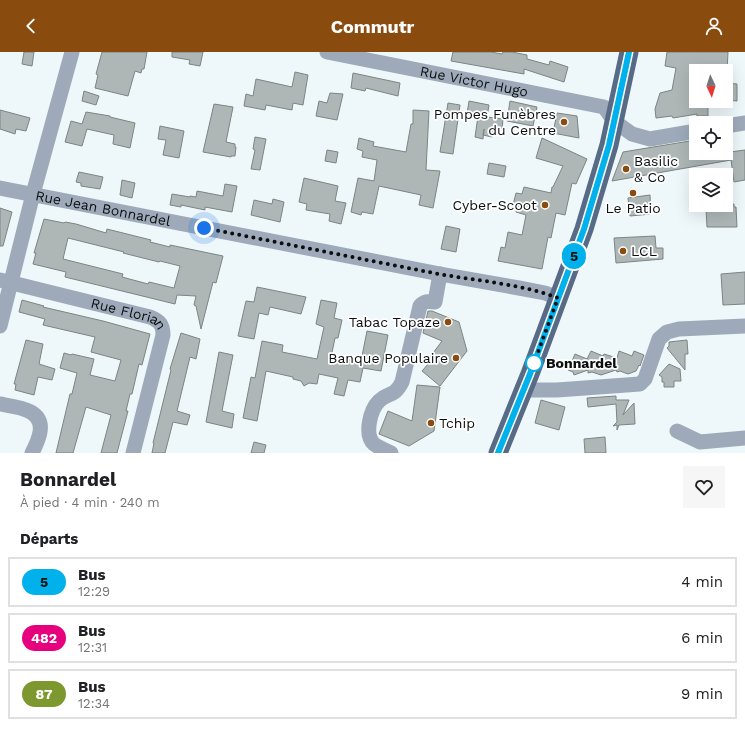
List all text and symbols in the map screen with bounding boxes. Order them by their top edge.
icon: back [20,15,42,37]
icon: person [703,15,725,37]
text: Commutr [331,16,414,37]
street label: Rue Victor Hugo [419,63,530,100]
north arrow [689,64,733,108]
map controls [689,64,733,212]
place label: Pompes Funèbres du Centre [434,106,556,138]
button: locate [689,116,733,160]
marker: Pompes Funèbres du Centre [559,117,569,127]
place label: Basilic & Co [634,153,678,185]
marker: Basilic & Co [621,164,631,174]
button: layers [689,168,733,212]
street label: Rue Jean Bonnardel [34,187,173,229]
marker: Le Patio [628,188,638,198]
place label: Cyber-Scoot [452,197,537,213]
marker: Cyber-Scoot [540,200,550,210]
place label: Le Patio [605,200,661,216]
your location [194,218,214,238]
line badge: 5 [561,243,587,269]
place label: LCL [631,243,657,259]
marker: LCL [618,246,628,256]
text: 5 [570,248,578,264]
street label: Rue Florian [89,295,170,332]
place label: Tabac Topaze [349,314,440,330]
marker: Tabac Topaze [443,317,453,327]
place label: Banque Populaire [328,350,448,366]
marker: Banque Populaire [451,353,461,363]
marker: Bonnardel [525,354,543,372]
place label: Bonnardel [546,355,617,371]
place label: Tchip [439,415,475,431]
marker: Tchip [426,418,436,428]
button: heart [683,466,725,508]
text: Bonnardel [20,468,116,491]
text: À pied · 4 min · 240 m [20,495,160,510]
text: Départs [20,530,78,548]
text: Bus [78,566,106,584]
text: 4 min [681,573,723,591]
text: 5 [40,574,48,590]
text: 12:29 [78,584,110,599]
text: Bus [78,622,106,640]
text: 6 min [681,629,723,647]
text: 482 [31,630,57,646]
text: 12:31 [78,640,107,655]
text: Bus [78,678,106,696]
text: 9 min [681,685,723,703]
text: 87 [36,686,52,702]
text: 12:34 [78,696,110,711]

